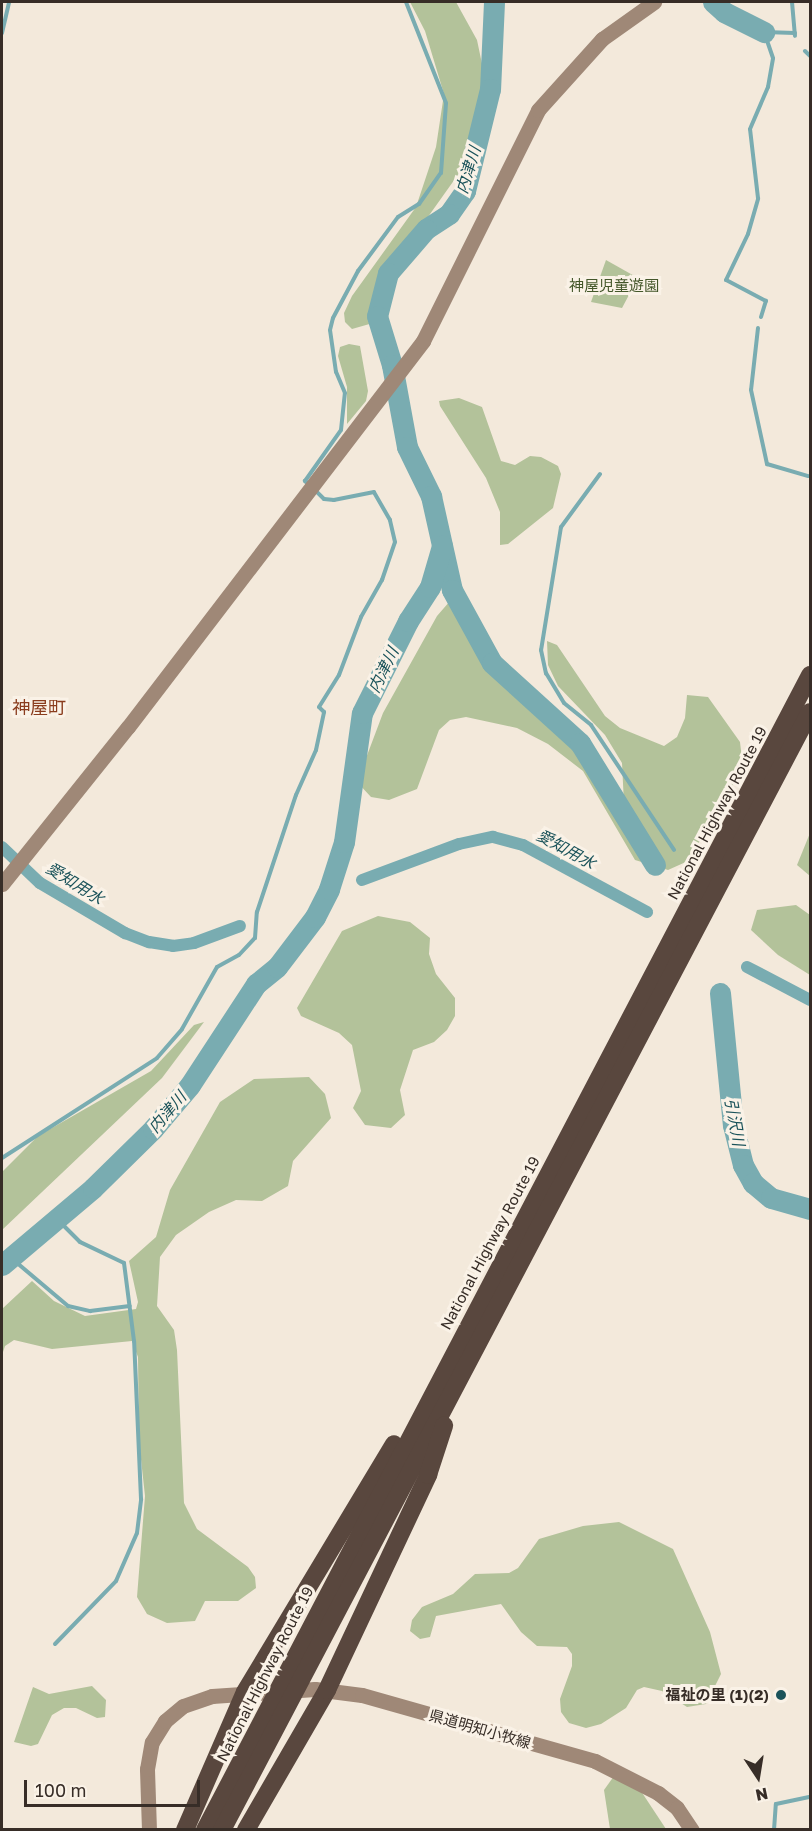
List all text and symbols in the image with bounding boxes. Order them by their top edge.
water label: 内津川 [452,144,484,196]
park label: 神屋児童遊園 [569,277,659,295]
water label: 内津川 [364,644,402,696]
district label: 神屋町 [12,696,66,718]
street label: National Highway Route 19 [664,723,770,903]
water label: 愛知用水 [533,825,599,873]
water label: 愛知用水 [43,858,107,908]
water label: 内津川 [144,1088,190,1136]
water label: 引沢川 [721,1097,749,1147]
street label: National Highway Route 19 [437,1153,543,1333]
street label: National Highway Route 19 [213,1584,317,1764]
place label: 福祉の里 (1)(2) [666,1686,769,1704]
marker: 福祉の里 (1)(2) [774,1688,788,1702]
street label: 県道明知小牧線 [427,1706,533,1752]
north arrow [728,1747,788,1807]
scale bar [27,1768,202,1806]
text: 100 m [35,1779,86,1801]
text: N [754,1784,770,1806]

